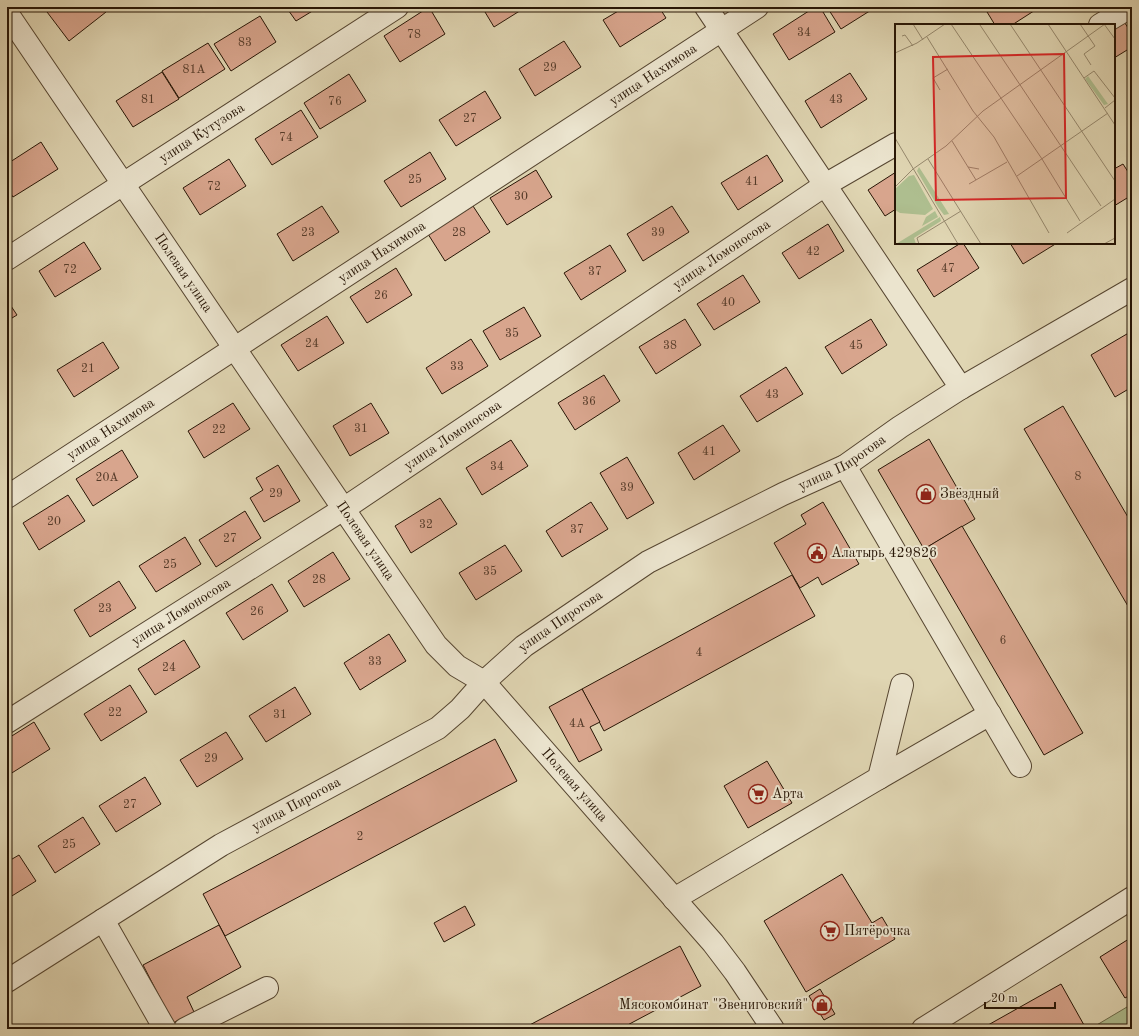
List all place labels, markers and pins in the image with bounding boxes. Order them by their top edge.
shop icon: Звёздный [915,483,937,505]
place label: Звёздный [940,487,999,501]
public building icon: Алатырь 429826 [806,542,828,564]
place label: Алатырь 429826 [831,546,937,560]
supermarket icon: Арта [747,783,769,805]
place label: Арта [772,787,804,801]
supermarket icon: Пятёрочка [819,920,841,942]
place label: Пятёрочка [844,924,911,938]
shop icon: Мясокомбинат "Звениговский" [811,994,833,1016]
place label: Мясокомбинат "Звениговский" [619,998,808,1012]

